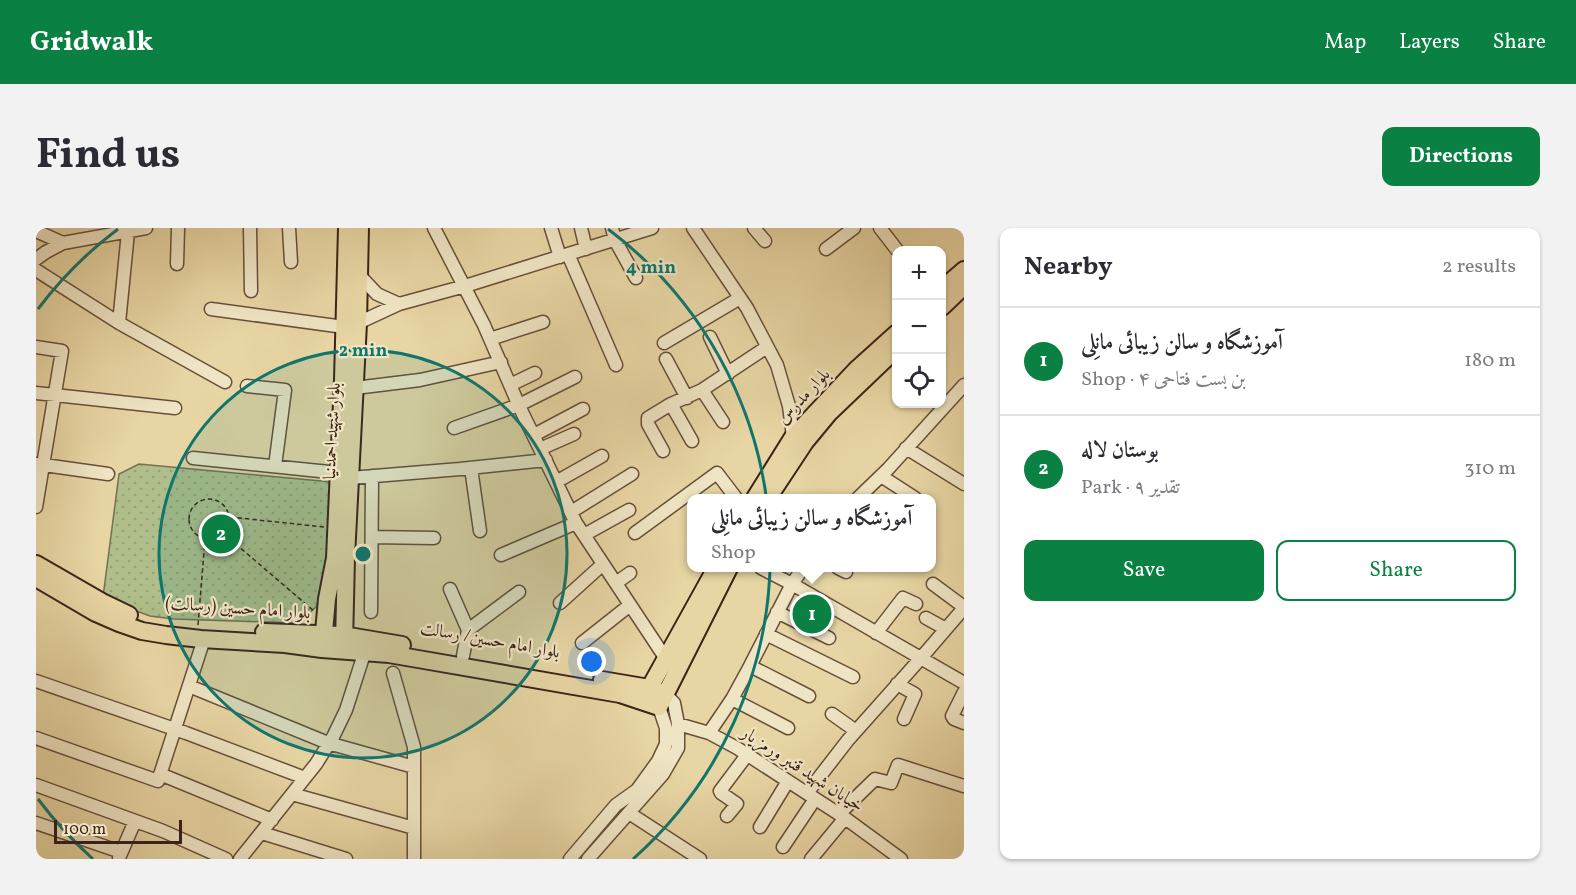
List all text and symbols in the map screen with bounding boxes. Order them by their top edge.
text: Gridwalk [30,23,153,62]
text: Map [1324,28,1366,57]
text: Layers [1399,28,1460,57]
text: Share [1493,28,1546,57]
text: Find us [36,127,180,186]
button: Directions [1382,127,1540,186]
map controls [892,246,946,408]
button: + [892,246,946,300]
text: Nearby [1024,249,1113,285]
text: 2 results [1442,253,1516,281]
text: 4 min [626,256,676,281]
button: − [892,300,946,354]
text: آموزشگاه و سالن زیبائی مانِلی [1081,328,1283,359]
text: 2 min [339,339,387,364]
text: 1 [1039,347,1048,375]
text: 180 m [1464,347,1516,375]
button: locate [892,354,946,408]
street label: بلوار مدرس [771,363,837,431]
text: Shop · بن بست فتاحی ۴ [1081,366,1246,394]
street label: بلوار شهید احمدنیا [318,382,348,480]
text: بوستان لاله [1081,436,1159,467]
text: 2 [1038,455,1049,483]
text: 310 m [1464,455,1516,483]
text: Park · ۹ تقدیر [1081,474,1180,502]
popup [687,494,936,572]
text: آموزشگاه و سالن زیبائی مانِلی [711,504,912,535]
pin: 2 [202,512,240,556]
text: Shop [711,539,756,567]
button: Save [1024,540,1264,601]
button: Share [1276,540,1516,601]
centre of rings [353,544,373,564]
street label: بلوار امام حسین (رسالت) [164,591,311,629]
pin: 1 [792,592,832,636]
street label: بلوار امام حسین/ رسالت [418,616,562,668]
your location [577,647,606,676]
street label: خیابان شهید قنبر ورمزیار [734,720,868,819]
scale bar [54,817,182,844]
text: 100 m [63,819,106,841]

